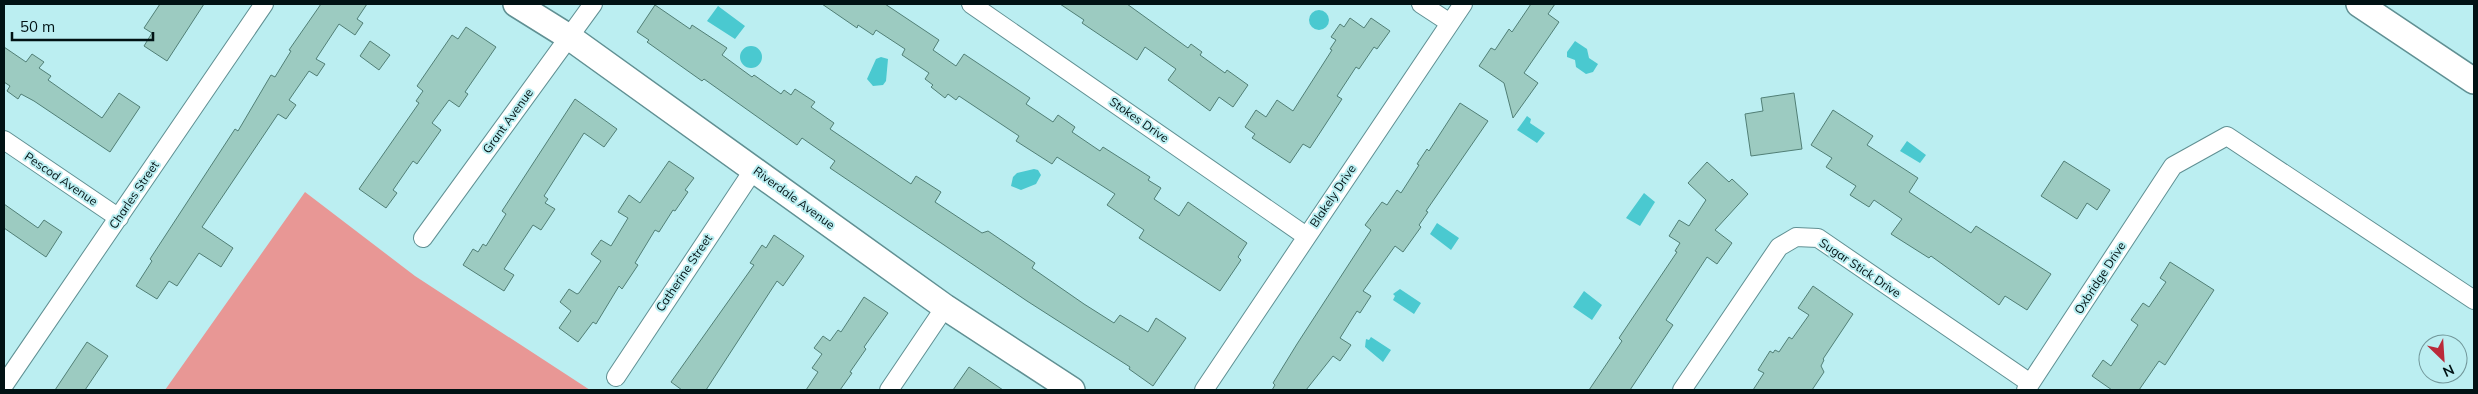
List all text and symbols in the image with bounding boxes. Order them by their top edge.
scale bar [12,10,154,42]
text: 50 m [20,17,55,36]
street label: Grant Avenue [479,85,536,156]
street label: Stokes Drive [1107,94,1172,146]
street label: Pescod Avenue [22,149,101,209]
street label: Charles Street [105,158,162,231]
street label: Blakely Drive [1306,162,1359,230]
street label: Riverdale Avenue [751,163,838,232]
street label: Catherine Street [652,231,715,314]
street label: Sugar Stick Drive [1817,235,1904,300]
street label: Oxbridge Drive [2071,239,2129,317]
north arrow [2418,334,2468,384]
text: N [2440,360,2457,381]

